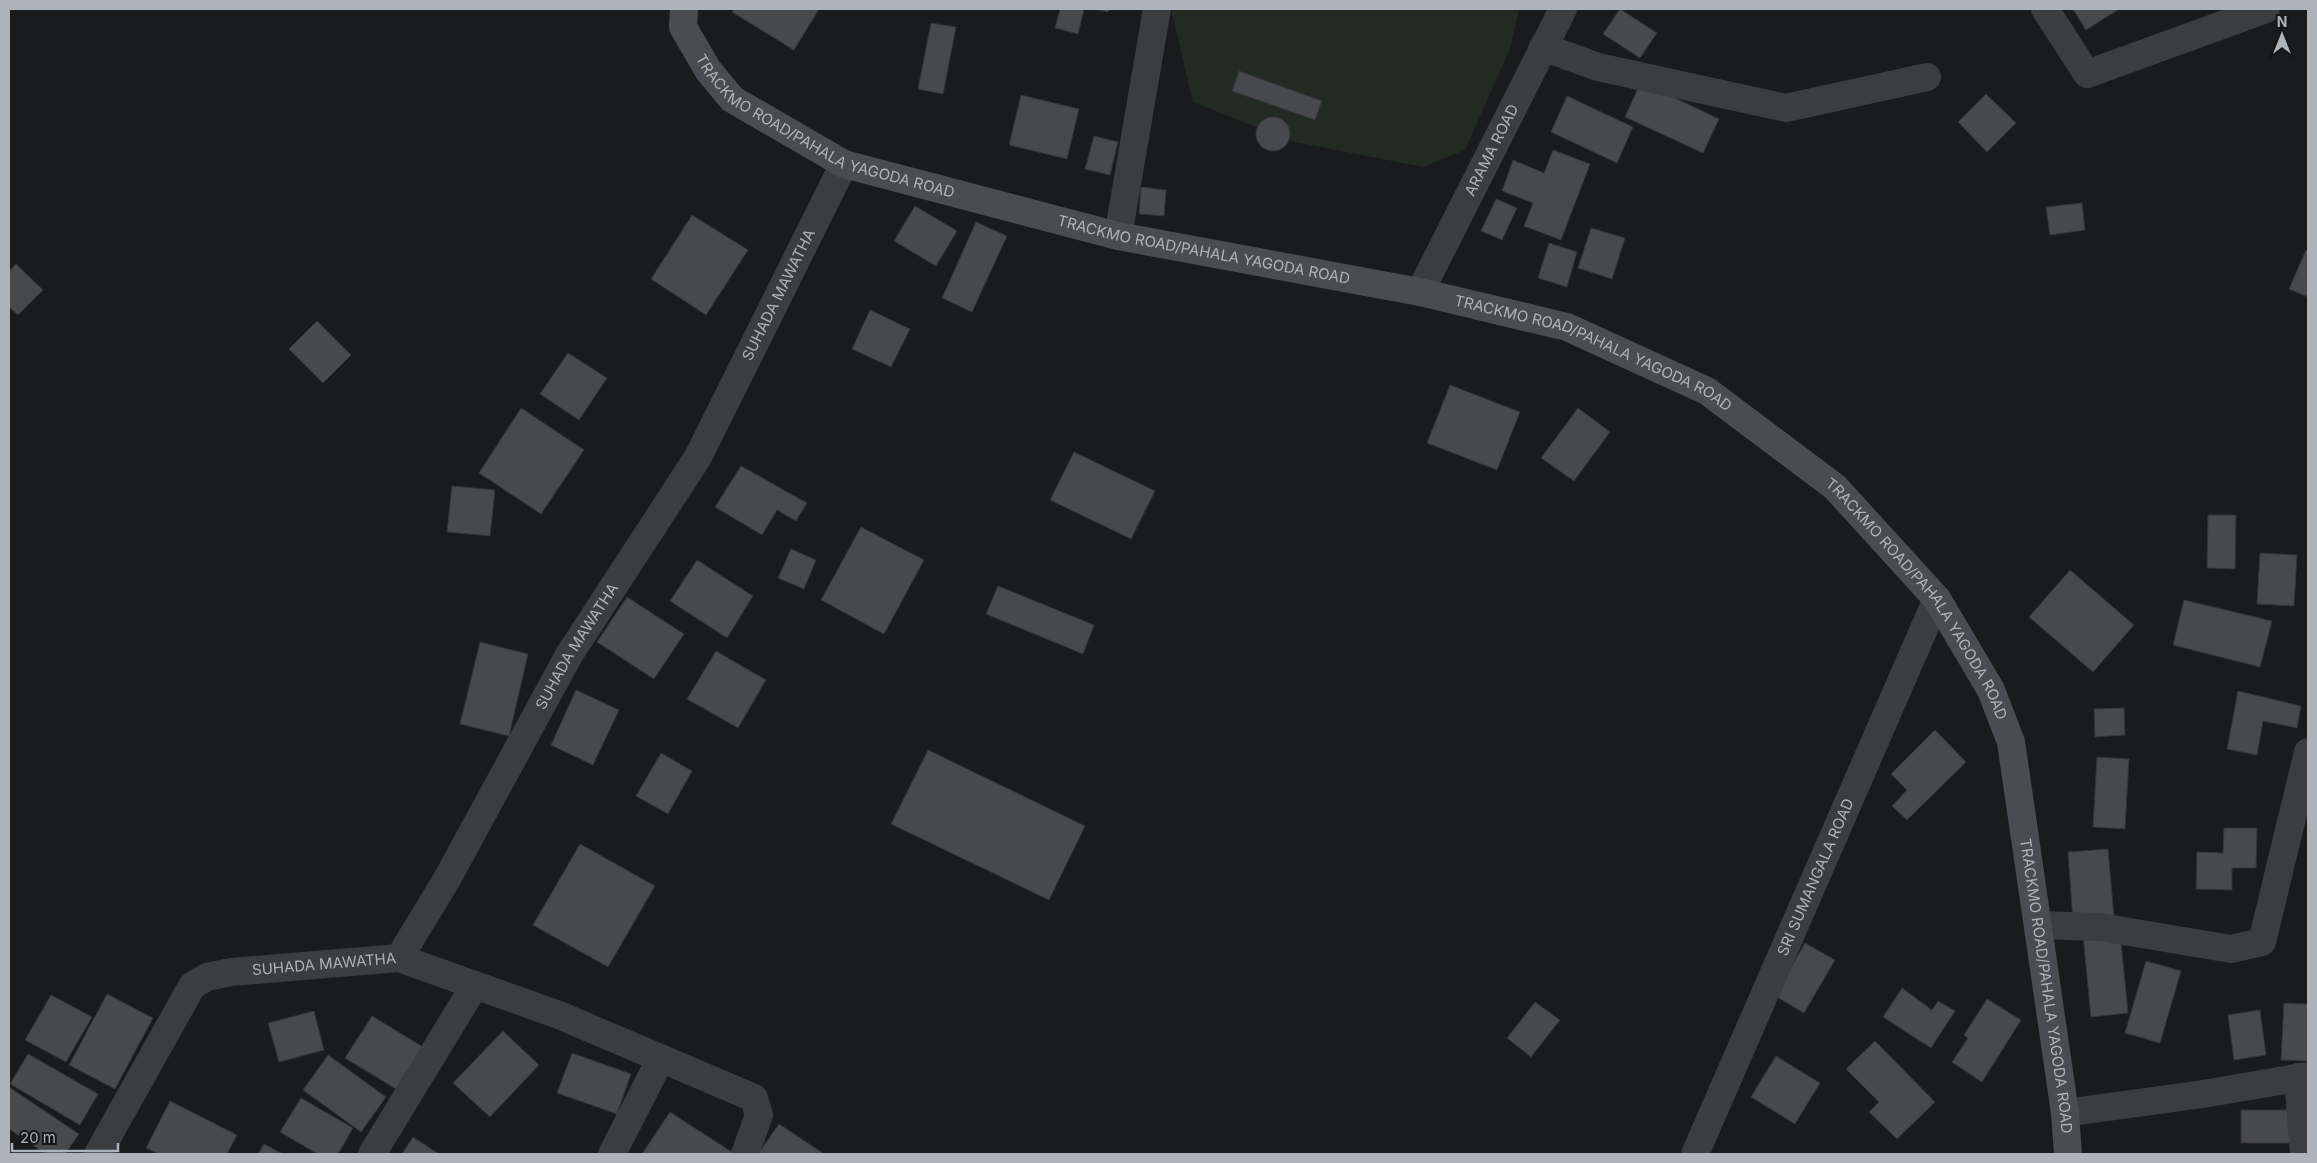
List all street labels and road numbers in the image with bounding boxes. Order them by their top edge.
street label: TRACKMO ROAD/PAHALA YAGODA ROAD [692,51,957,202]
street label: ARAMA ROAD [1460,101,1522,199]
street label: TRACKMO ROAD/PAHALA YAGODA ROAD [1056,211,1352,288]
street label: SUHADA MAWATHA [738,226,819,364]
street label: TRACKMO ROAD/PAHALA YAGODA ROAD [1453,291,1736,415]
street label: TRACKMO ROAD/PAHALA YAGODA ROAD [1822,473,2012,722]
street label: SUHADA MAWATHA [531,579,622,713]
street label: SRI SUMANGALA ROAD [1773,795,1858,959]
street label: TRACKMO ROAD/PAHALA YAGODA ROAD [2016,837,2076,1134]
street label: SUHADA MAWATHA [251,948,397,979]

